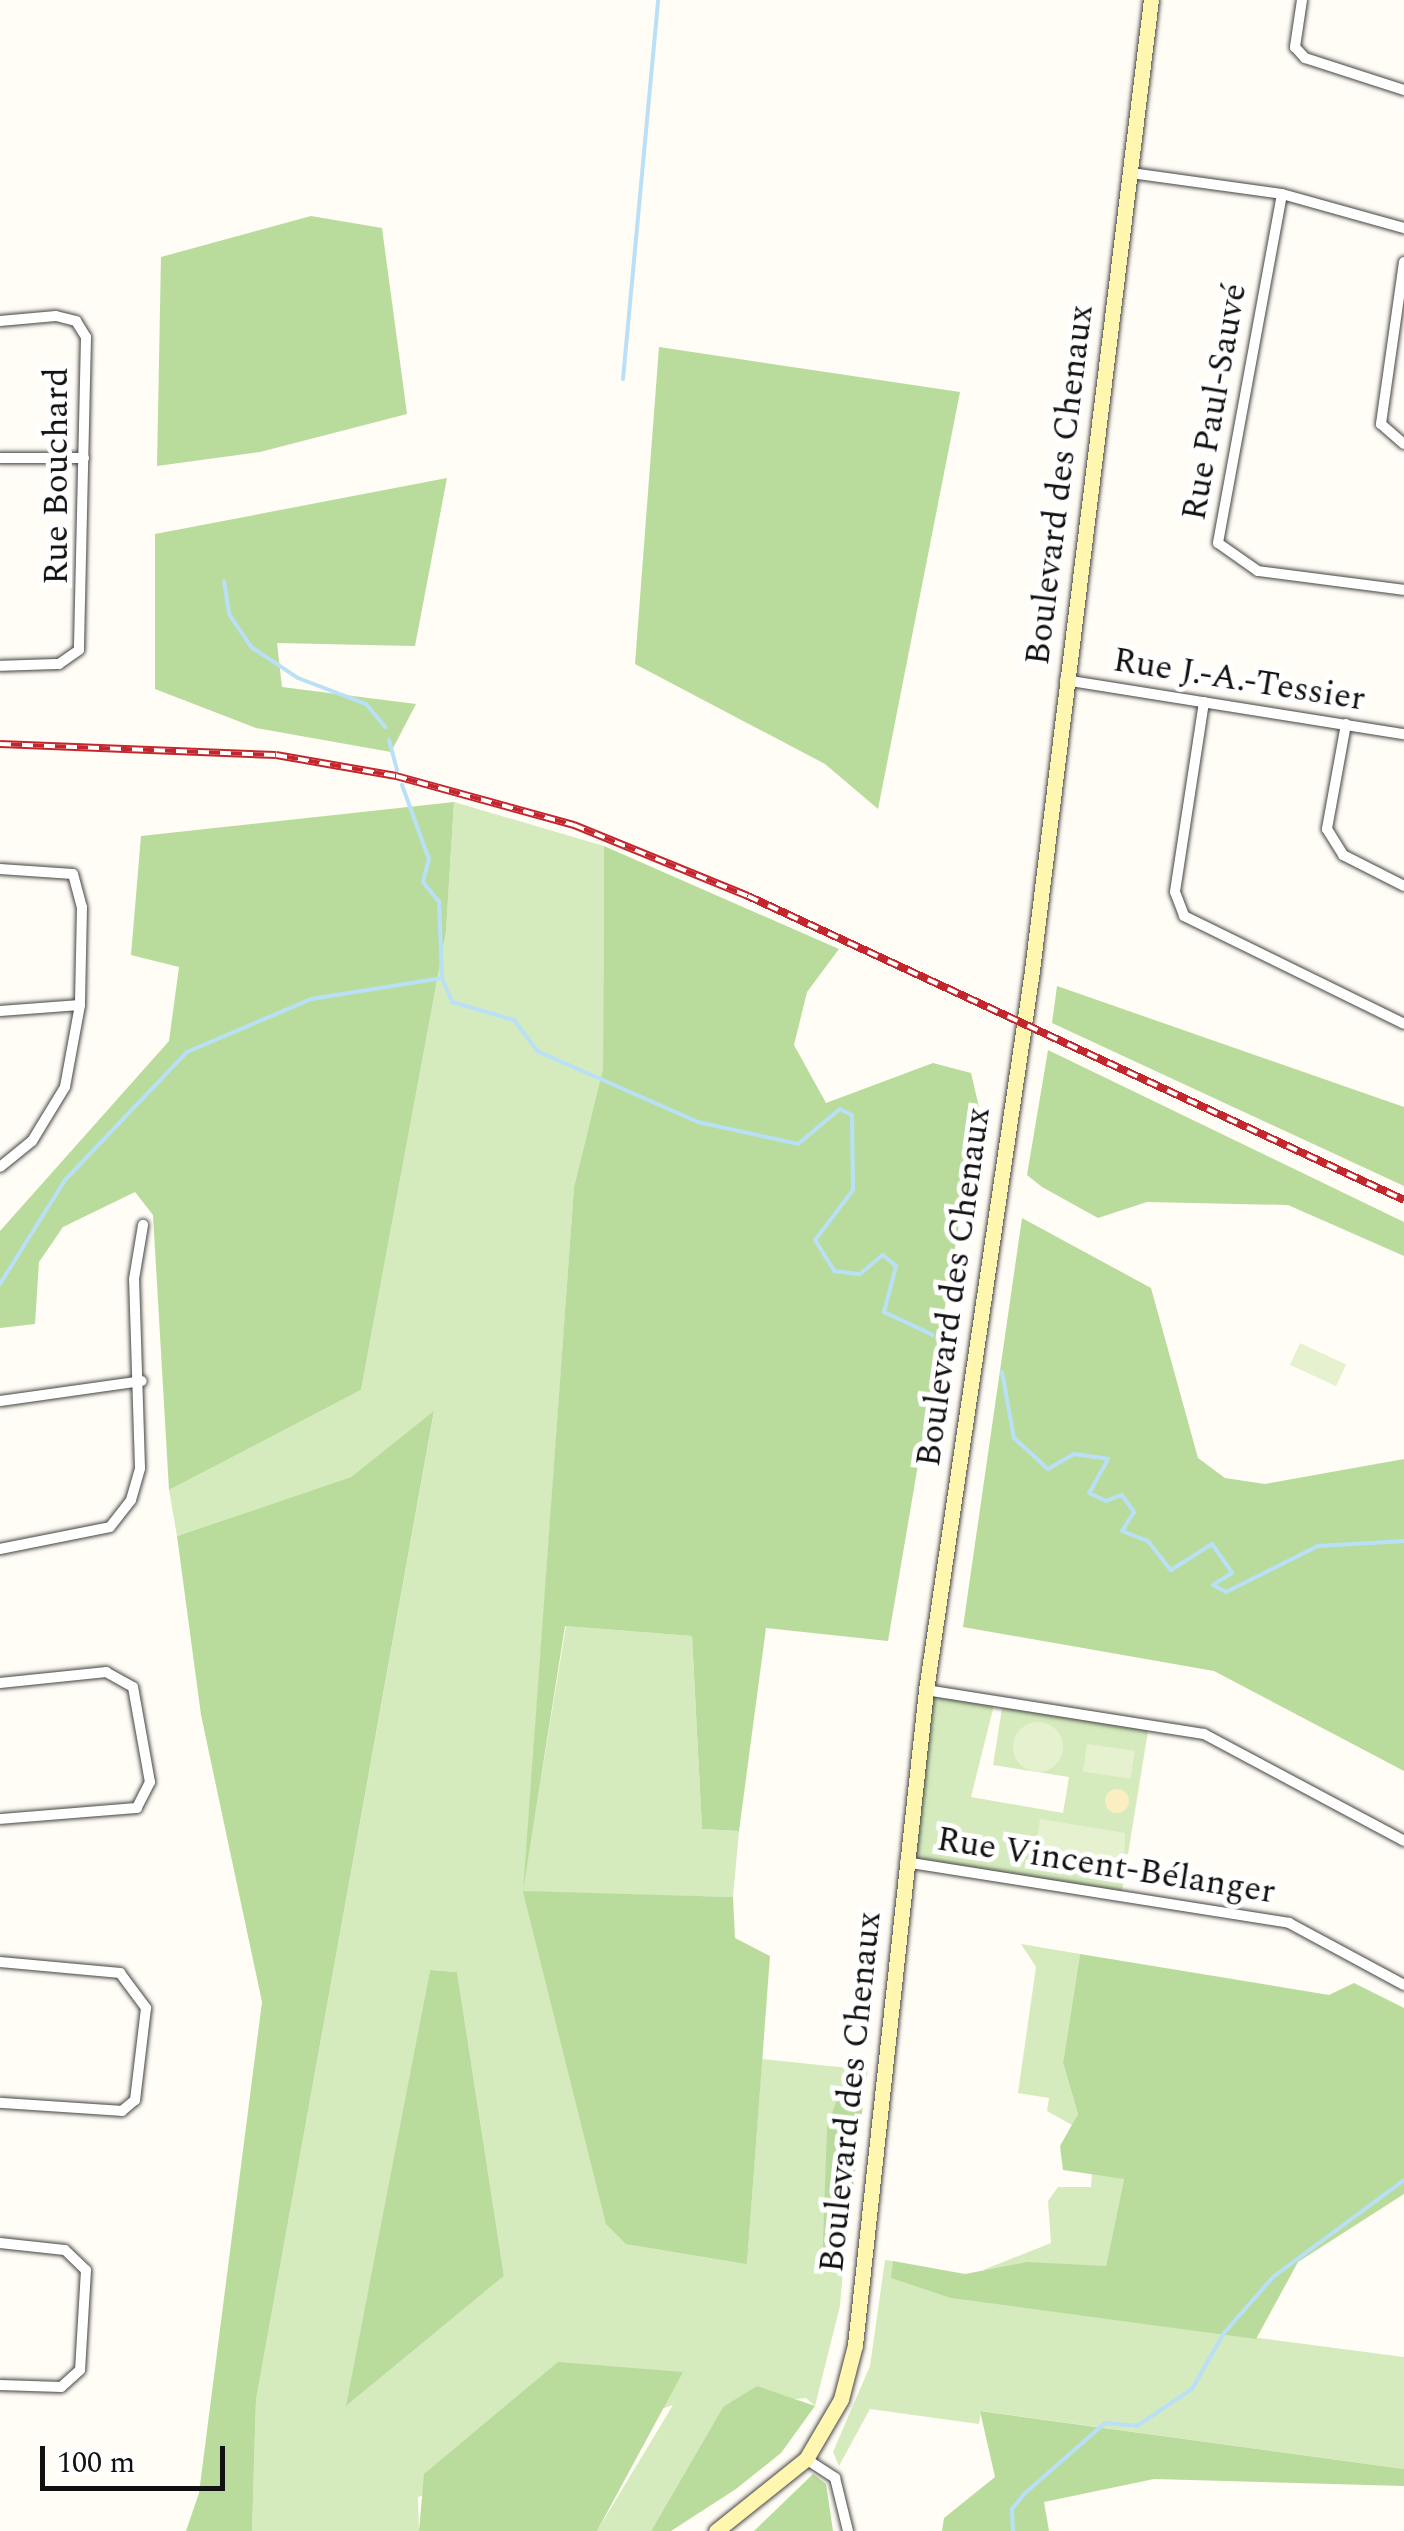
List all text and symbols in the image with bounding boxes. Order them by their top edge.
street label: Rue Paul-Sauvé [1173,280,1257,524]
street label: Boulevard des Chenaux [1017,302,1103,668]
street label: Rue Bouchard [36,367,78,585]
street label: Rue J.-A.-Tessier [1110,639,1368,721]
street label: Boulevard des Chenaux [908,1105,1000,1469]
street label: Rue Vincent-Bélanger [934,1819,1278,1913]
street label: Boulevard des Chenaux [811,1909,891,2275]
scale bar [45,2426,230,2488]
text: 100 m [57,2440,135,2486]

